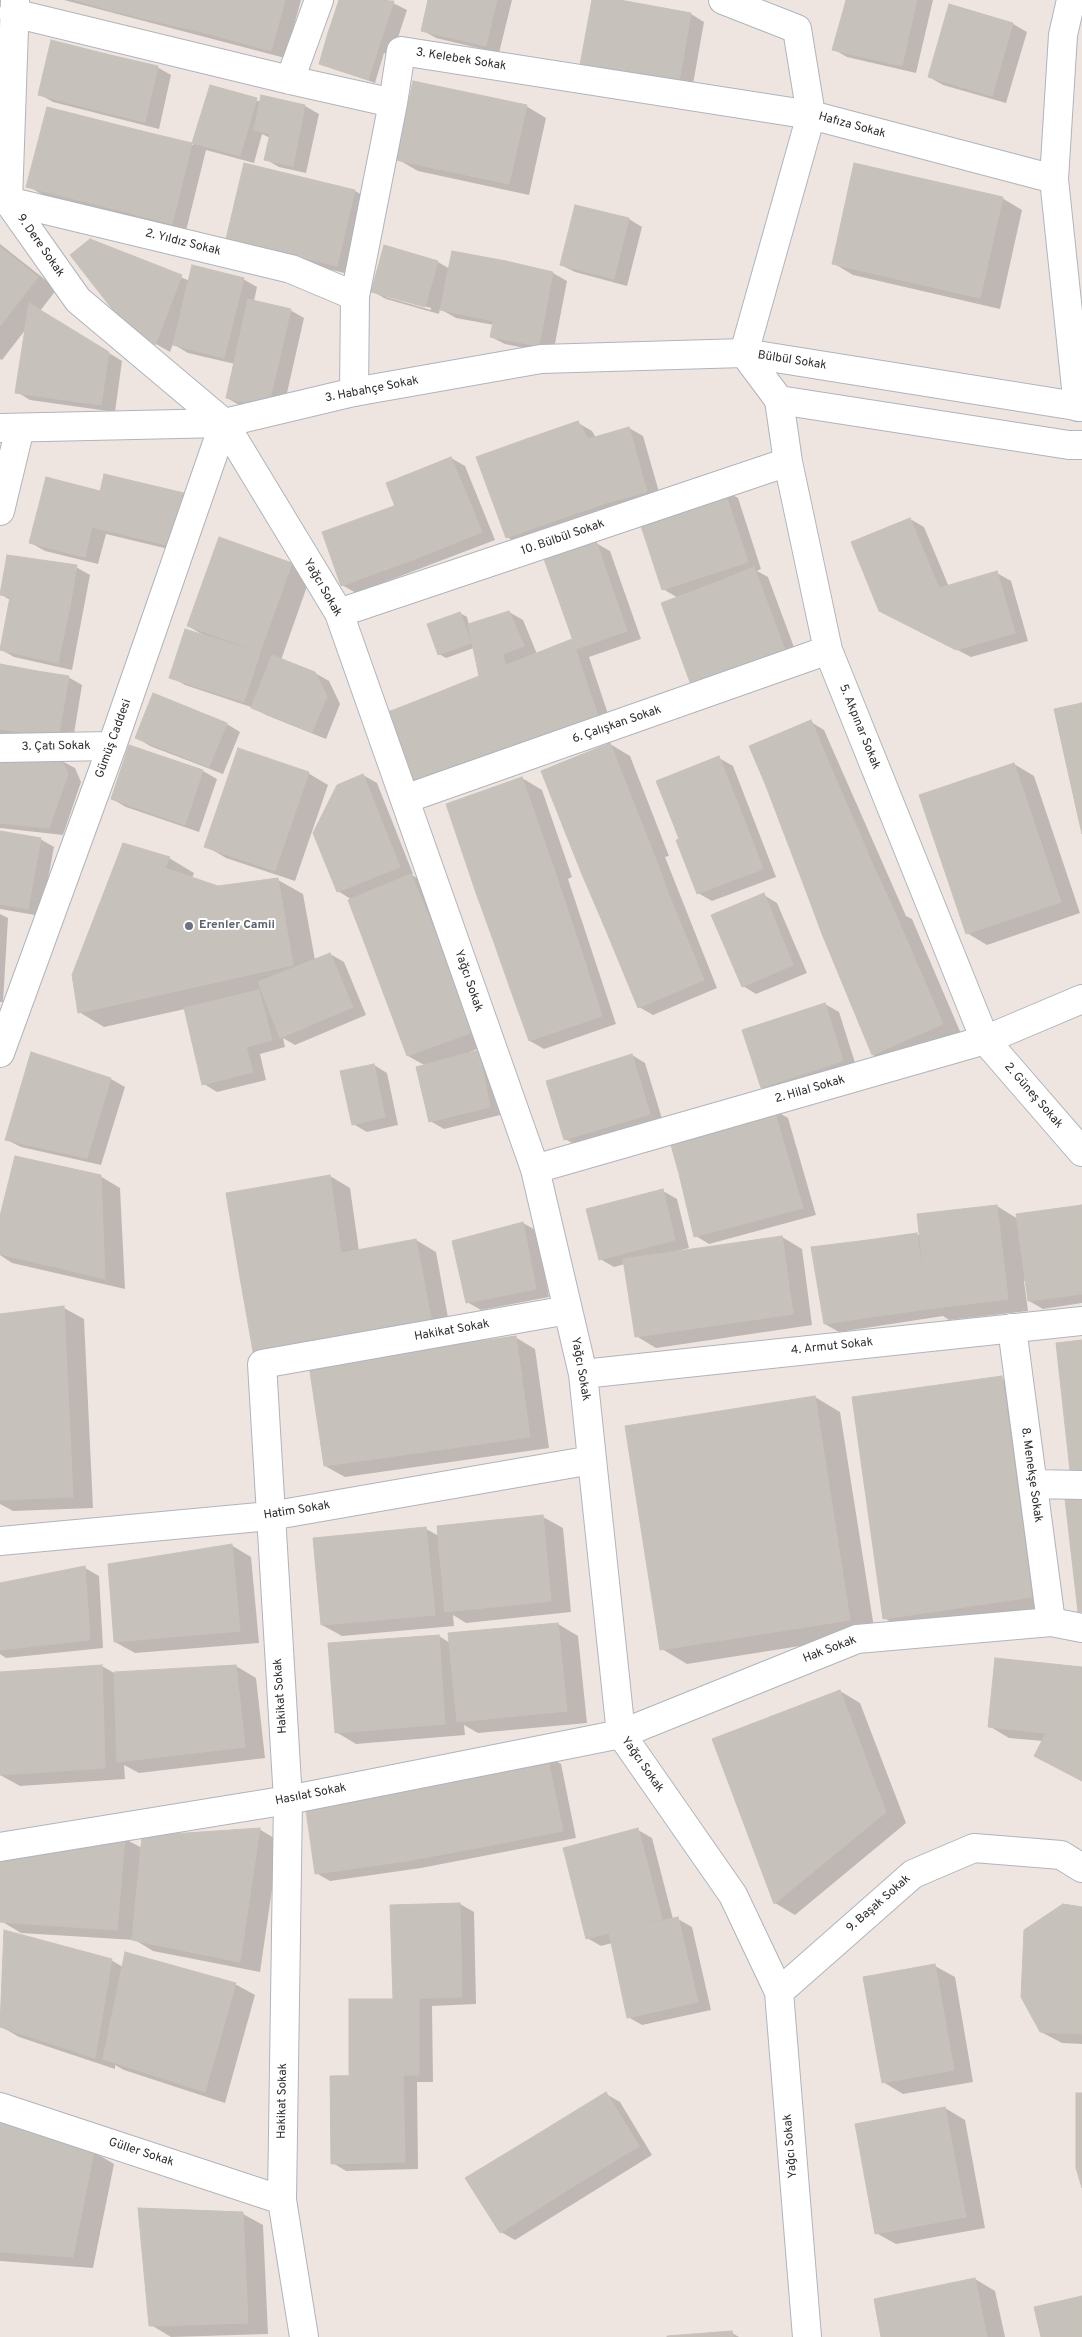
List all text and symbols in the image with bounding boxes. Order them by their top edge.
street label: 3. Kelebek Sokak [415,46,507,74]
street label: Hafıza Sokak [817,110,887,142]
street label: 9. Dere Sokak [13,212,67,280]
street label: 2. Yıldız Sokak [144,227,222,259]
street label: Bülbül Sokak [756,348,828,374]
street label: 3. Habahçe Sokak [324,374,420,406]
street label: 10. Bülbül Sokak [519,517,607,559]
street label: Yağcı Sokak [300,556,344,620]
street label: 5. Akpınar Sokak [835,682,883,772]
street label: Gümüş Caddesi [93,697,135,781]
street label: 6. Çalışkan Sokak [571,703,663,747]
street label: 3. Çatı Sokak [21,739,91,755]
place label: Erenler Camii [199,919,275,933]
marker: Erenler Camii [183,920,195,932]
street label: Yağcı Sokak [451,948,485,1014]
street label: 2. Güneş Sokak [1001,1060,1065,1132]
street label: 2. Hilal Sokak [773,1073,847,1107]
street label: Hakikat Sokak [413,1317,491,1345]
street label: Yağcı Sokak [567,1336,593,1402]
street label: 4. Armut Sokak [790,1336,874,1358]
street label: 8. Menekşe Sokak [1017,1427,1045,1523]
street label: Hatim Sokak [263,1499,331,1523]
street label: Hak Sokak [801,1633,859,1667]
street label: Hakikat Sokak [271,1658,291,1734]
street label: Yağcı Sokak [618,1734,666,1796]
street label: Hasılat Sokak [274,1781,348,1809]
street label: 9. Başak Sokak [844,1872,914,1936]
street label: Hakikat Sokak [275,2063,291,2139]
street label: Yağcı Sokak [781,2113,801,2179]
street label: Güller Sokak [107,2136,175,2170]

